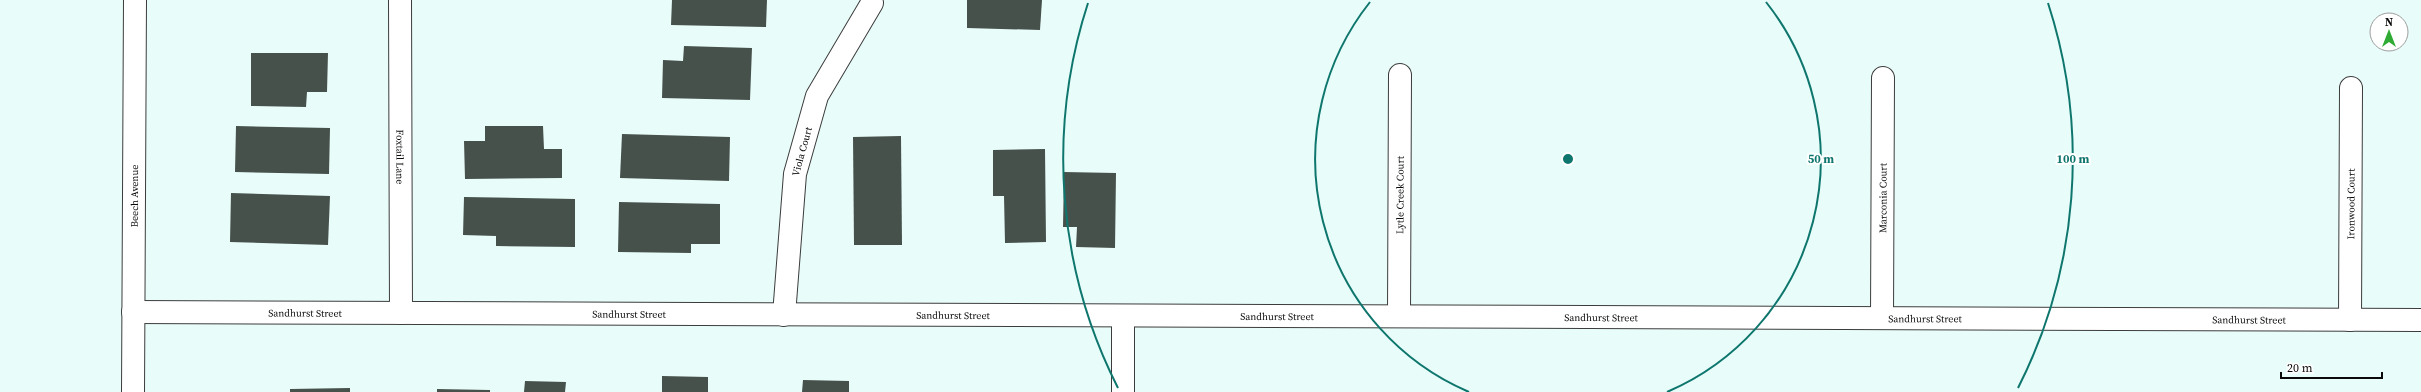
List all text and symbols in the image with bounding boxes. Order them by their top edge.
north arrow [2369,12,2409,52]
text: N [2385,15,2393,30]
street label: Viola Court [789,125,815,177]
street label: Foxtail Lane [393,130,407,184]
text: 50 m [1808,151,1834,167]
text: 100 m [2057,151,2090,167]
centre of rings [1561,152,1575,166]
street label: Lytle Creek Court [1393,155,1407,234]
street label: Marconia Court [1876,162,1890,233]
street label: Beech Avenue [128,165,141,227]
street label: Ironwood Court [2344,168,2358,239]
street label: Sandhurst Street [268,306,343,320]
street label: Sandhurst Street [592,308,667,321]
street label: Sandhurst Street [916,309,991,322]
street label: Sandhurst Street [1240,310,1315,323]
street label: Sandhurst Street [1564,311,1639,324]
street label: Sandhurst Street [1888,312,1963,325]
street label: Sandhurst Street [2212,313,2287,327]
scale bar [2281,354,2382,380]
text: 20 m [2287,360,2313,376]

